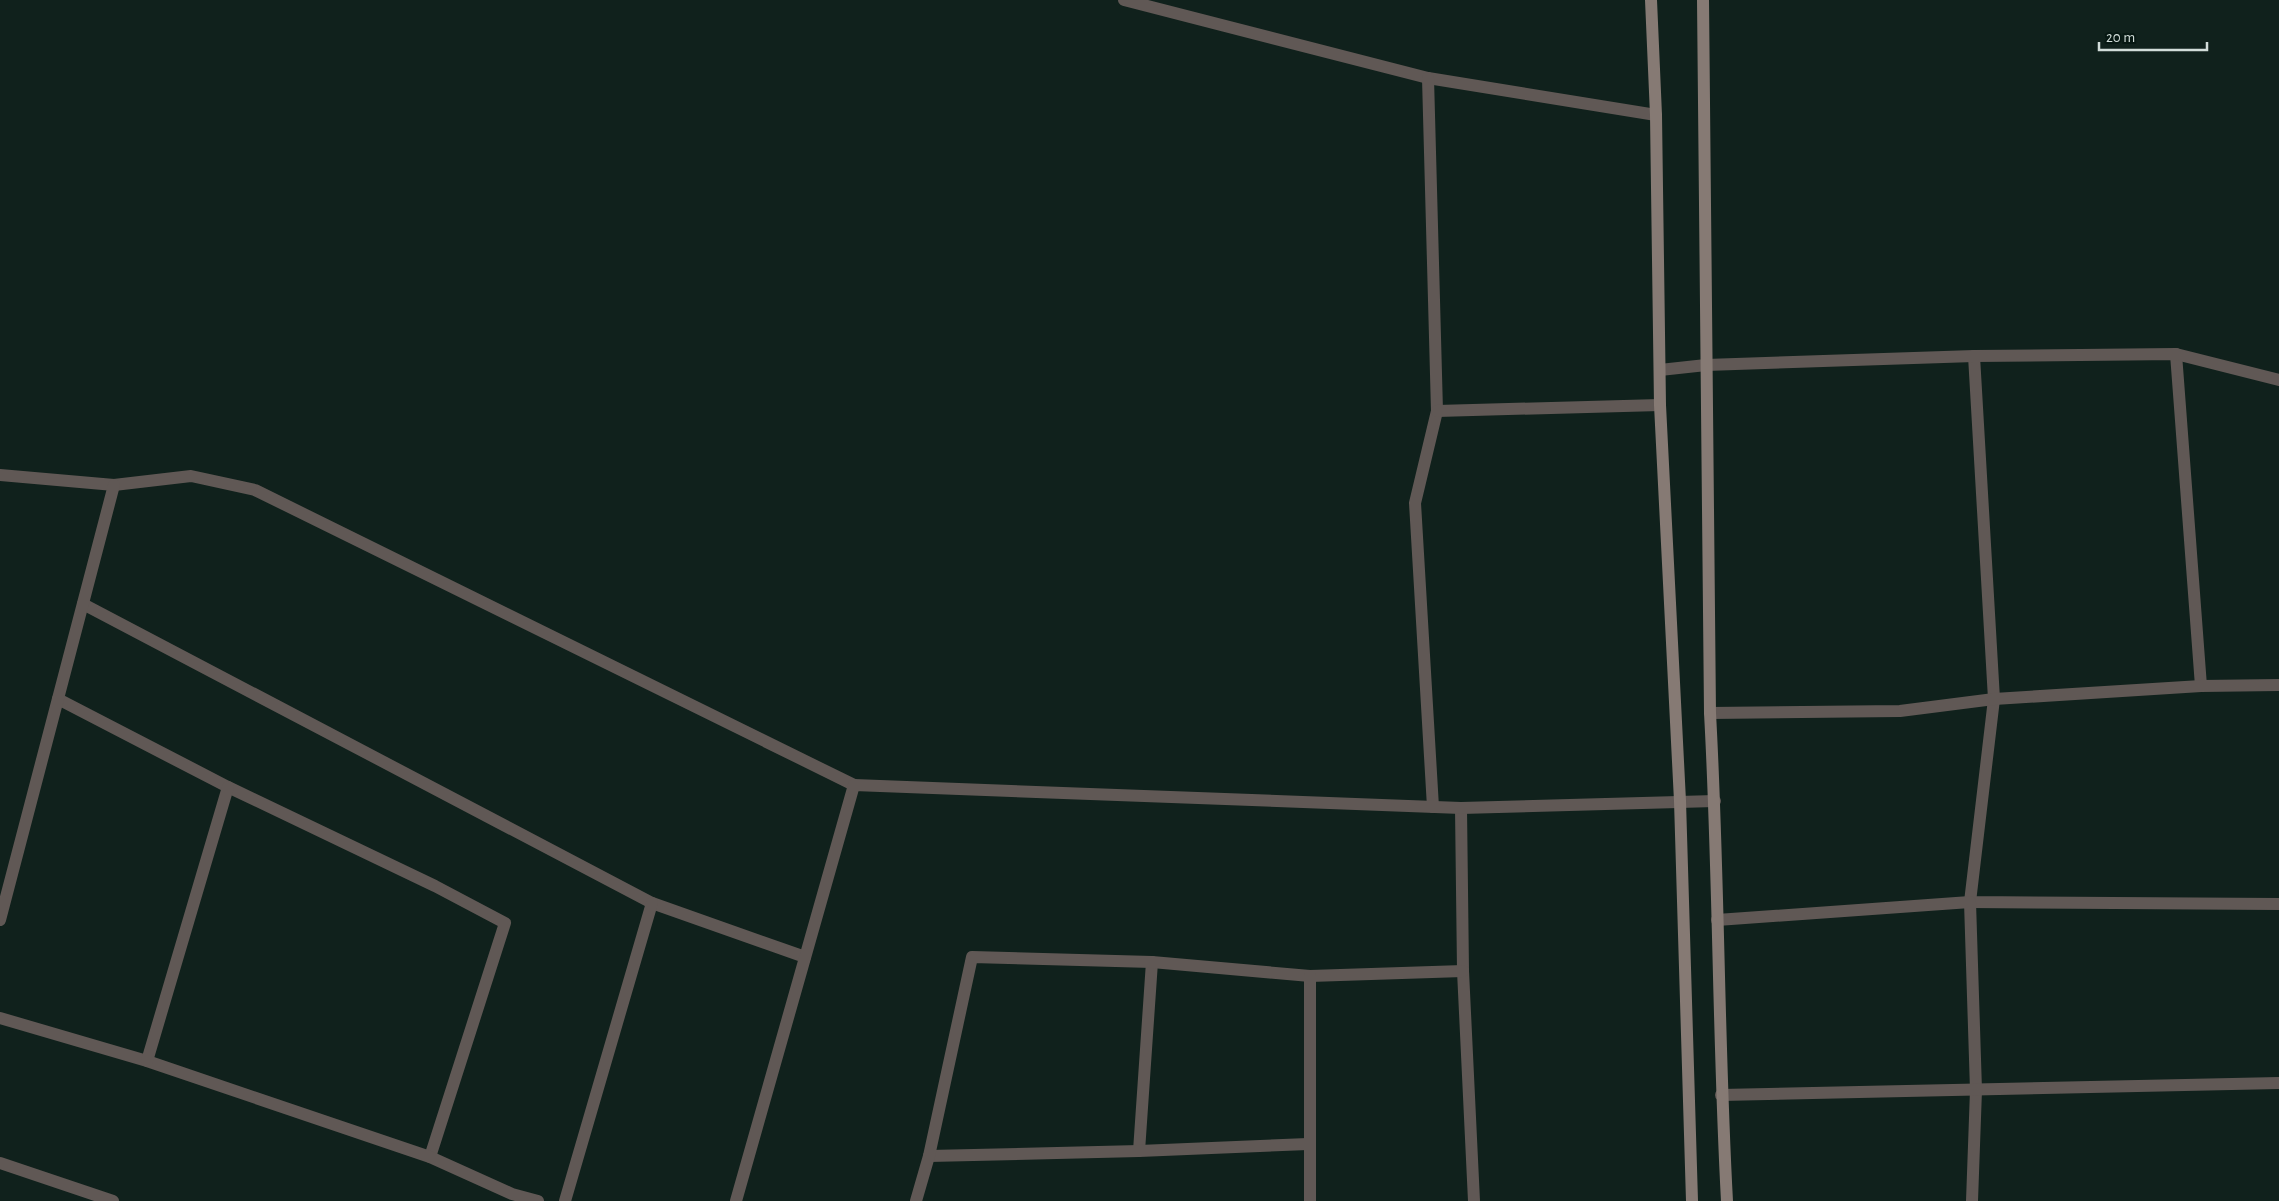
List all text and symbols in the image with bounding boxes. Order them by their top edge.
scale bar [2099,20,2206,52]
text: 20 m [2106,30,2135,45]

